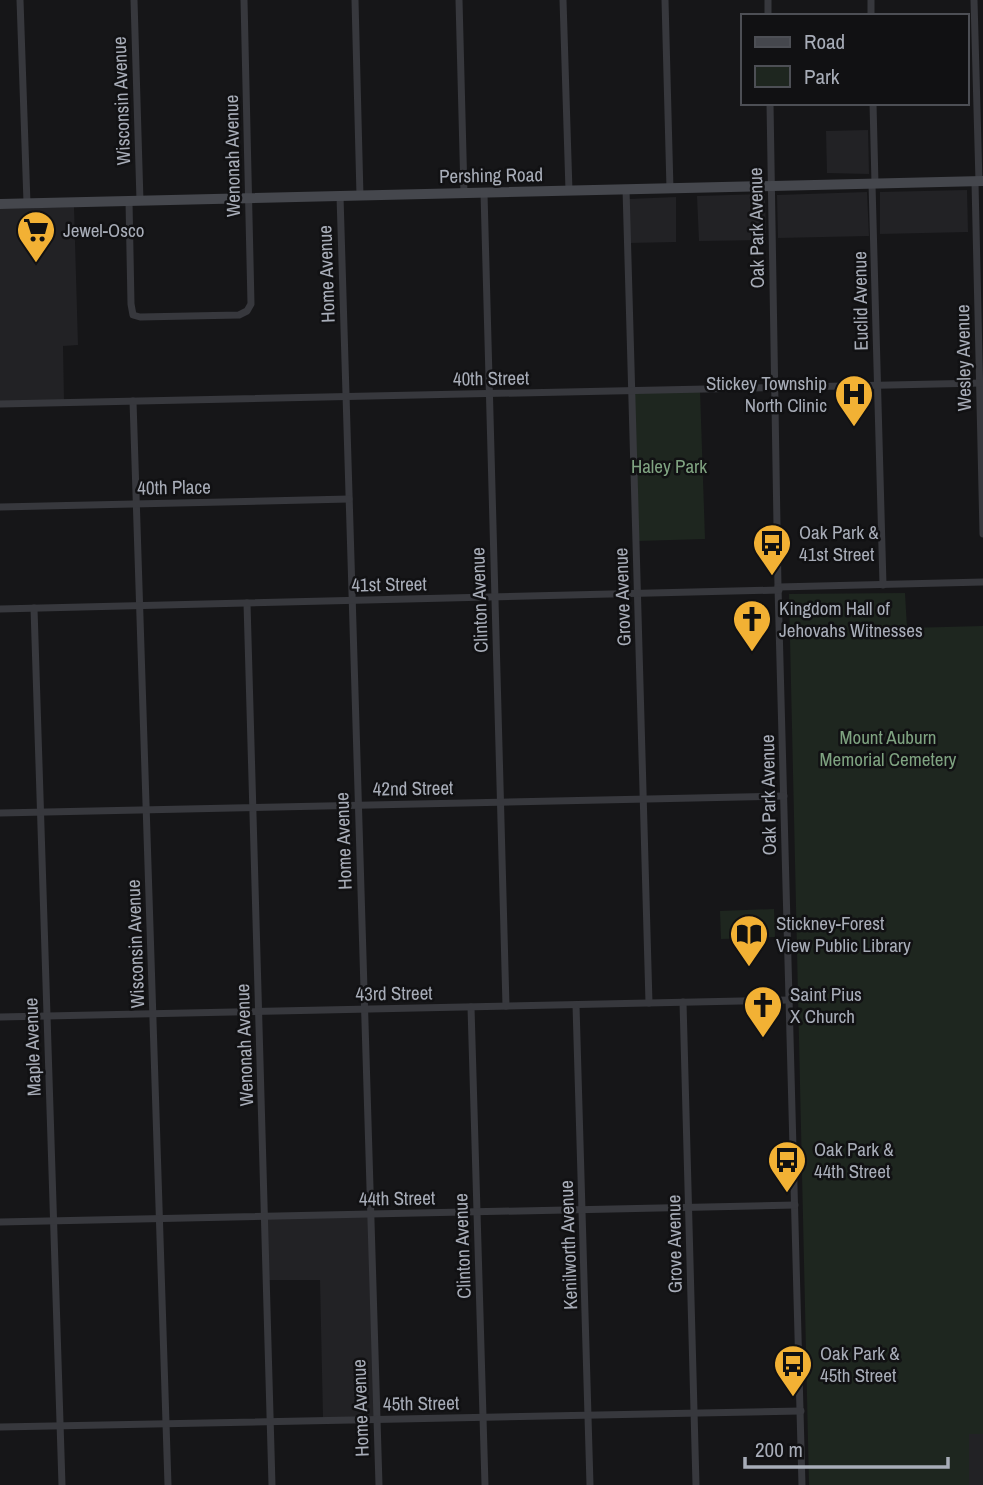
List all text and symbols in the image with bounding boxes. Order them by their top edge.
legend [741,14,969,105]
text: Road [804,27,845,56]
street label: Wisconsin Avenue [106,36,136,166]
text: Park [804,62,840,91]
street label: Wenonah Avenue [218,95,246,217]
street label: Pershing Road [439,161,543,189]
street label: Oak Park Avenue [742,167,770,289]
supermarket icon: Jewel-Osco [15,209,57,264]
place label: Jewel-Osco [63,217,144,243]
street label: Home Avenue [311,225,341,323]
street label: Euclid Avenue [846,251,874,351]
street label: Wesley Avenue [949,304,977,412]
street label: 40th Street [453,364,530,392]
place label: Stickey Township North Clinic [706,370,827,418]
hospital icon: Stickey Township North Clinic [833,373,875,428]
park label: Haley Park [631,453,707,479]
street label: 40th Place [137,473,211,501]
place label: Oak Park & 41st Street [799,519,879,567]
bus stop icon: Oak Park & 41st Street [751,522,793,577]
street label: Clinton Avenue [464,547,494,653]
street label: Grove Avenue [607,547,637,647]
street label: 41st Street [351,570,428,598]
place label: Kingdom Hall of Jehovahs Witnesses [779,595,923,643]
church icon: Kingdom Hall of Jehovahs Witnesses [731,598,773,653]
park label: Mount Auburn Memorial Cemetery [820,724,957,772]
street label: Oak Park Avenue [754,734,782,856]
street label: 42nd Street [372,774,454,802]
street label: Home Avenue [328,792,358,890]
street label: Wisconsin Avenue [120,879,150,1009]
place label: Stickney-Forest View Public Library [776,910,911,958]
library icon: Stickney-Forest View Public Library [728,913,770,968]
street label: 43rd Street [355,979,433,1007]
place label: Saint Pius X Church [790,981,862,1029]
street label: Wenonah Avenue [229,983,259,1107]
church icon: Saint Pius X Church [742,984,784,1039]
street label: Maple Avenue [17,997,47,1097]
place label: Oak Park & 44th Street [814,1136,894,1184]
bus stop icon: Oak Park & 44th Street [766,1139,808,1194]
street label: Kenilworth Avenue [553,1180,583,1310]
street label: 44th Street [359,1184,436,1212]
street label: Clinton Avenue [447,1193,477,1299]
street label: Grove Avenue [660,1195,688,1293]
place label: Oak Park & 45th Street [820,1340,900,1388]
bus stop icon: Oak Park & 45th Street [772,1343,814,1398]
street label: Home Avenue [345,1359,375,1457]
street label: 45th Street [383,1389,460,1417]
scale bar [745,1426,948,1470]
text: 200 m [755,1435,803,1464]

